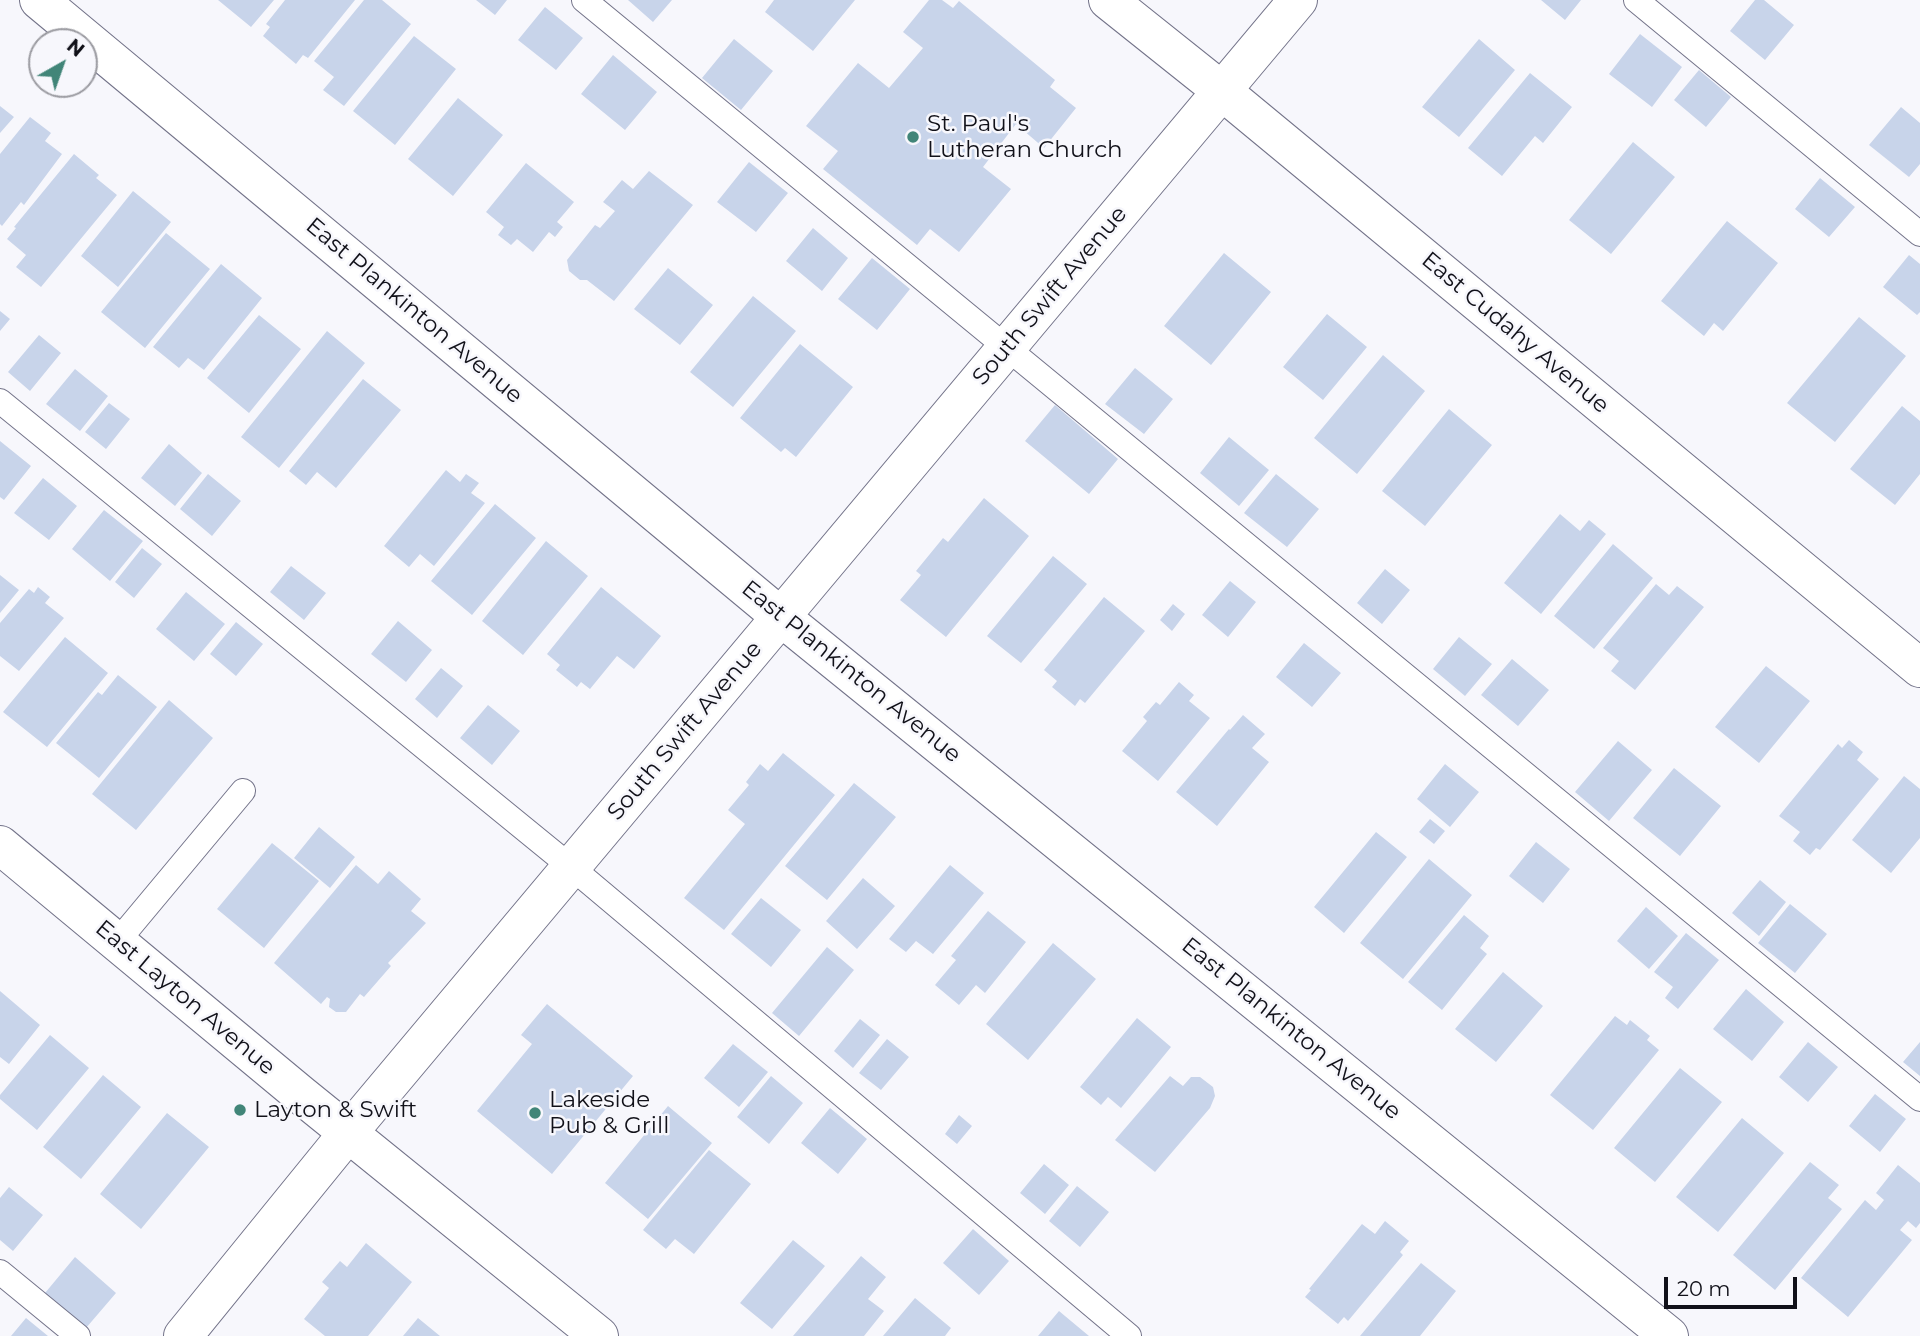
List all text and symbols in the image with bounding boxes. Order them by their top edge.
north arrow [28,28,98,98]
text: N [62,34,89,62]
place label: St. Paul's Lutheran Church [927,110,1123,164]
marker: St. Paul's Lutheran Church [905,129,921,145]
street label: South Swift Avenue [967,201,1133,391]
street label: East Plankinton Avenue [300,212,528,410]
street label: East Cudahy Avenue [1416,246,1614,420]
street label: East Plankinton Avenue [736,575,966,769]
street label: South Swift Avenue [602,636,768,826]
street label: East Layton Avenue [89,915,281,1081]
street label: East Plankinton Avenue [1176,932,1406,1126]
place label: Lakeside Pub & Grill [549,1086,669,1140]
place label: Layton & Swift [254,1096,417,1124]
marker: Layton & Swift [232,1102,248,1118]
marker: Lakeside Pub & Grill [527,1105,543,1121]
scale bar [1668,1262,1801,1306]
text: 20 m [1677,1276,1731,1301]

